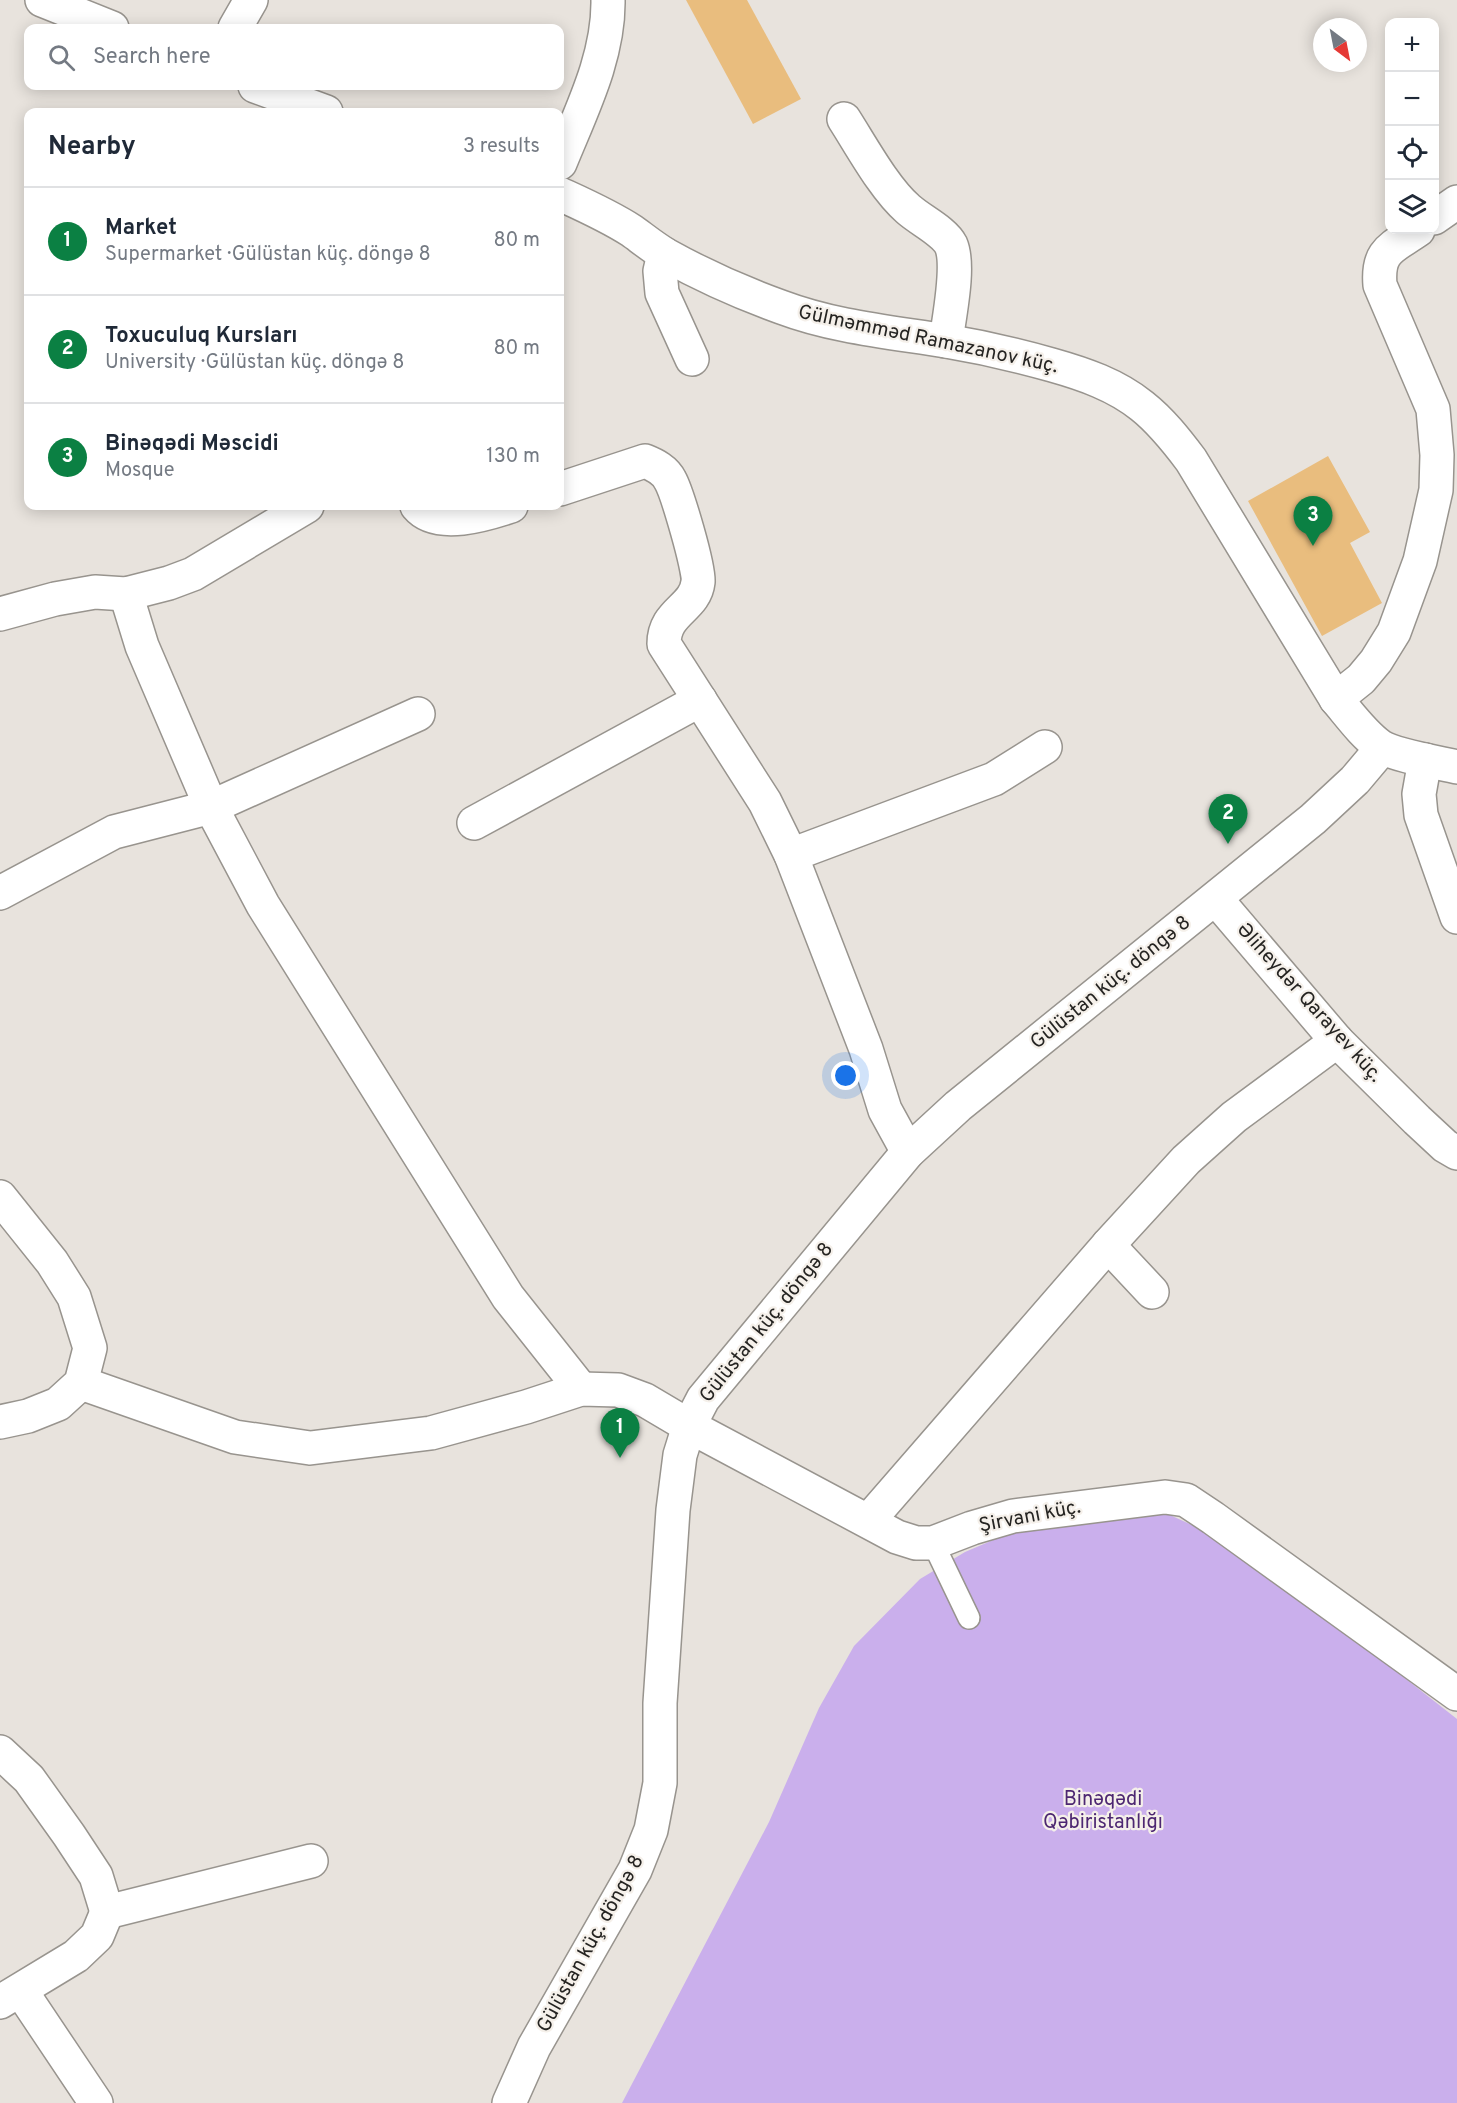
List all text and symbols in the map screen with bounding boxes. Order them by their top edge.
north arrow [1313,18,1367,72]
map controls [1385,18,1439,234]
button: + [1385,18,1439,72]
search box [24,24,564,90]
icon: search [45,41,78,74]
text: Search here [93,44,211,71]
button: − [1385,72,1439,126]
button: locate [1385,126,1439,180]
text: Nearby [48,131,136,164]
text: 3 results [463,134,540,160]
button: layers [1385,180,1439,234]
text: Market [105,215,177,242]
text: 1 [64,228,72,254]
text: 80 m [494,228,540,254]
text: Supermarket · Gülüstan küç. döngə 8 [105,242,431,268]
street label: Gülməmməd Ramazanov küç. [796,300,1060,380]
text: Toxuculuq Kursları [105,323,298,350]
text: 2 [61,336,74,362]
text: 80 m [494,336,540,362]
text: University · Gülüstan küç. döngə 8 [105,350,404,376]
text: Binəqədi Məscidi [105,431,279,458]
text: 3 [62,444,74,470]
text: 130 m [486,444,540,470]
text: Mosque [105,458,174,484]
pin: 3 [1294,496,1332,546]
pin: 2 [1208,794,1248,844]
street label: Gülüstan küç. döngə 8 [1025,910,1197,1056]
street label: Əliheydər Qarayev küç. [1230,917,1388,1089]
your location [831,1061,860,1090]
street label: Gülüstan küç. döngə 8 [694,1237,840,1409]
pin: 1 [600,1408,640,1458]
street label: Şirvani küç. [977,1494,1083,1540]
park label: Binəqədi Qəbiristanlığı [1043,1787,1163,1836]
street label: Gülüstan küç. döngə 8 [531,1851,651,2037]

